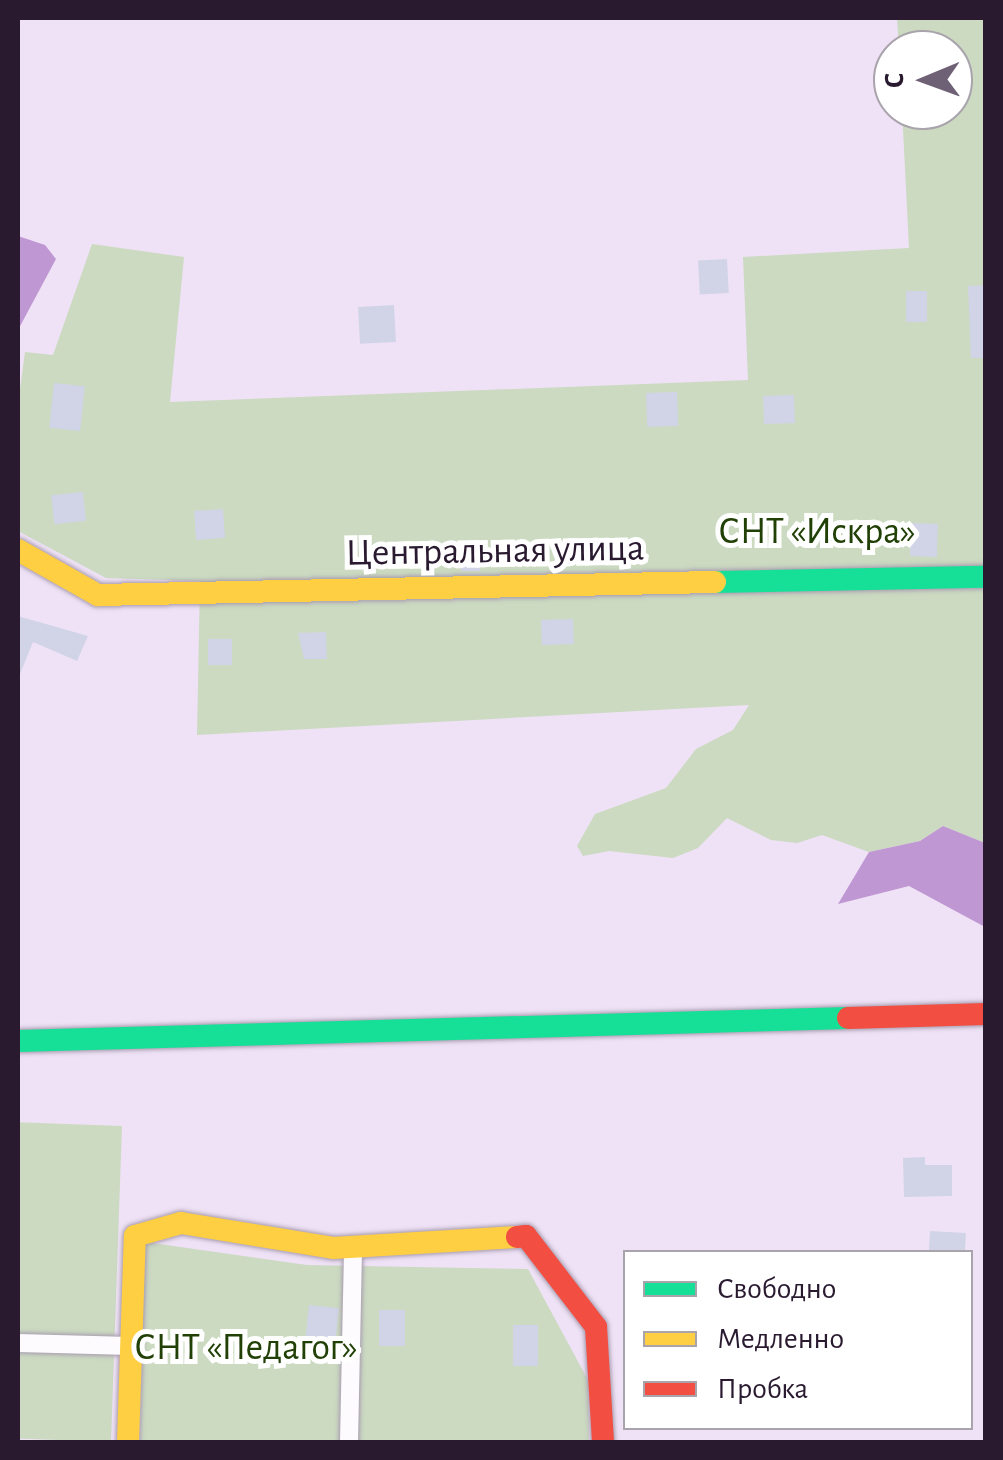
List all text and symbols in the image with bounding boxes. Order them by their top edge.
north arrow [873,30,973,130]
text: С [881,73,909,88]
park label: СНТ «Искра» [718,510,916,556]
street label: Центральная улица [345,527,645,577]
legend [623,1250,973,1430]
text: Свободно [717,1274,836,1304]
text: Медленно [717,1324,844,1354]
park label: СНТ «Педагог» [134,1326,358,1372]
text: Пробка [717,1374,808,1404]

